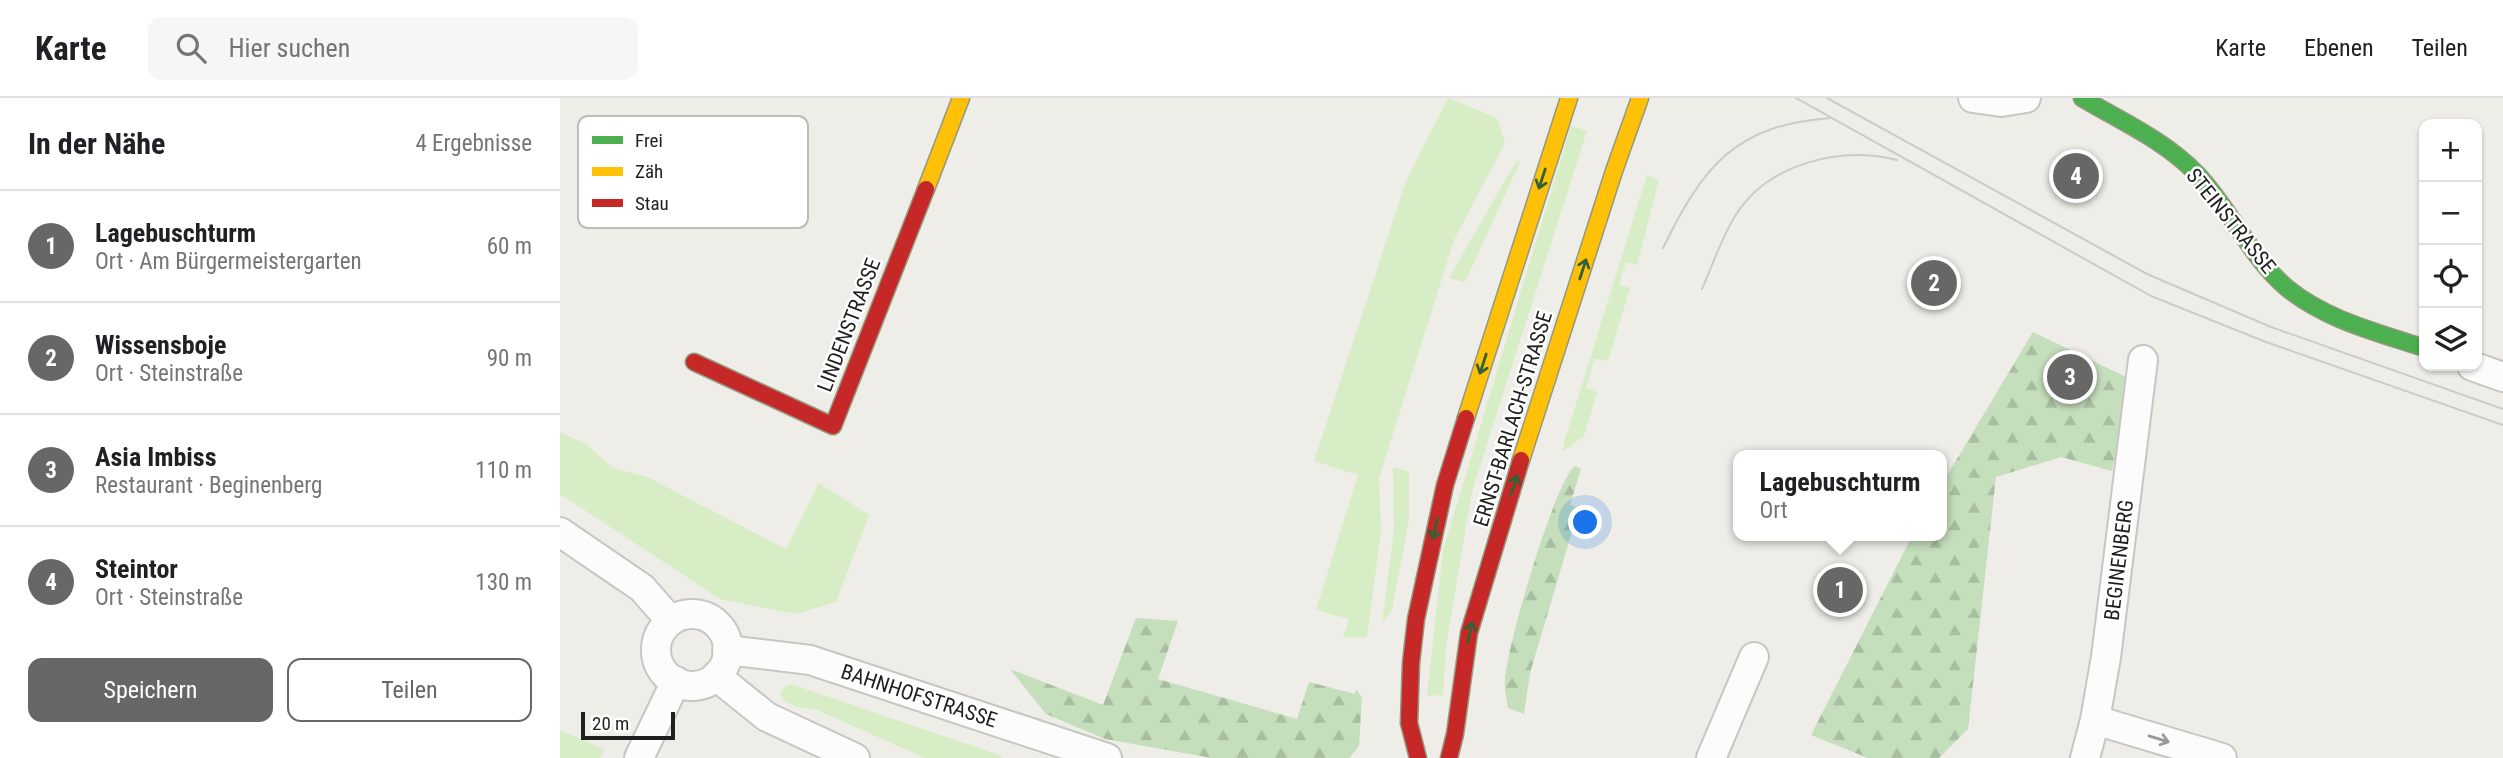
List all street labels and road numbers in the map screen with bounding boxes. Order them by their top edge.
street label: STEINSTRASSE [2181,164,2281,278]
street label: LINDENSTRASSE [813,255,885,395]
street label: ERNST-BARLACH-STRASSE [1469,309,1557,529]
street label: BEGINENBERG [2100,498,2138,622]
street label: BAHNHOFSTRASSE [838,659,1000,733]

